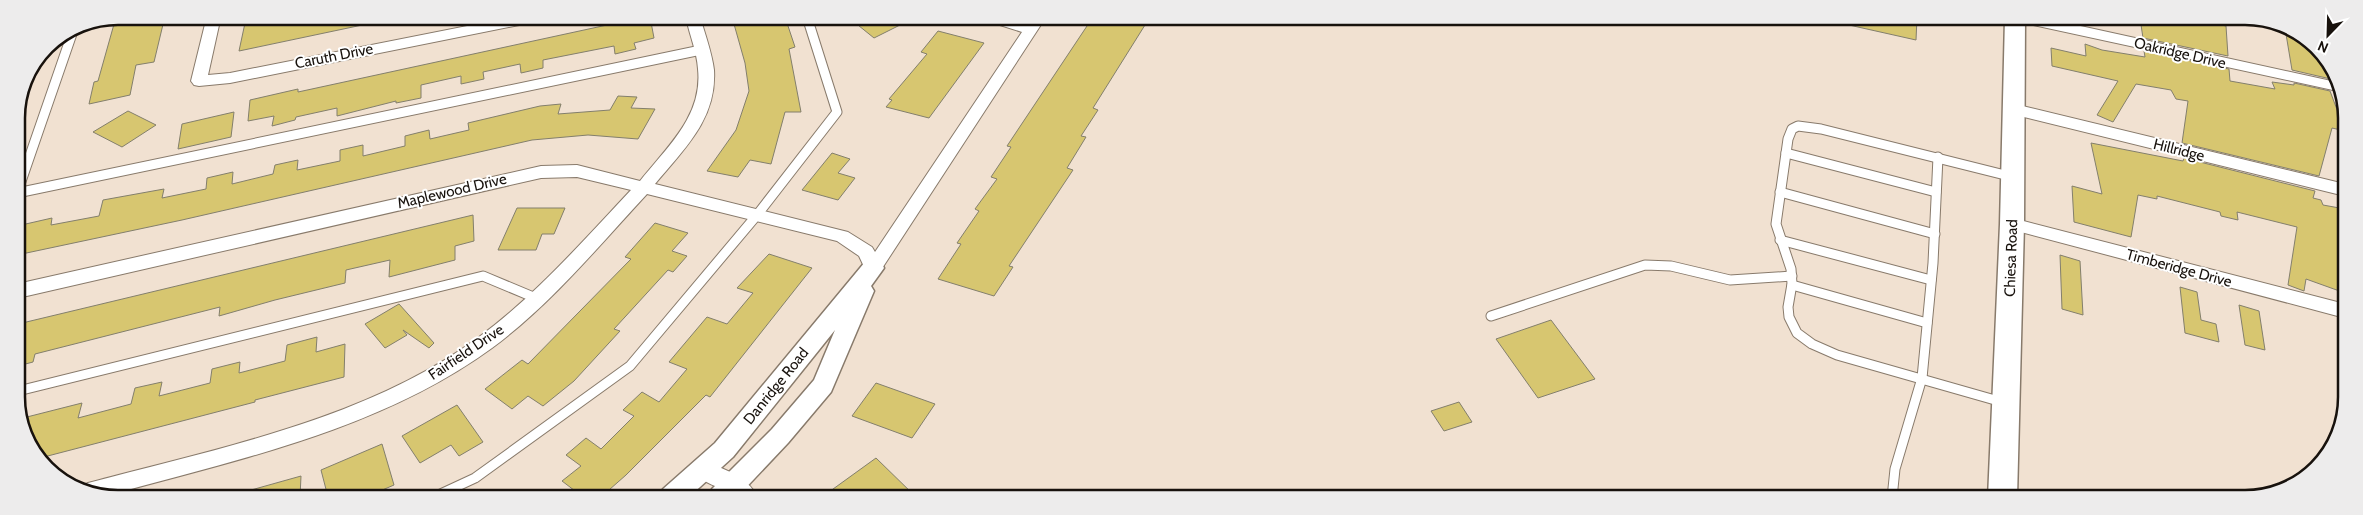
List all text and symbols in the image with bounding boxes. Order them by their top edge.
north arrow [2303,10,2353,60]
street label: Oakridge Drive [2132,34,2228,72]
text: N [2315,37,2331,57]
street label: Caruth Drive [293,40,375,72]
street label: Hillridge [2152,135,2207,165]
street label: Maplewood Drive [396,170,509,212]
street label: Chiesa Road [2001,219,2021,297]
street label: Timberidge Drive [2124,245,2234,291]
street label: Fairfield Drive [425,320,507,384]
street label: Danridge Road [740,344,812,428]

